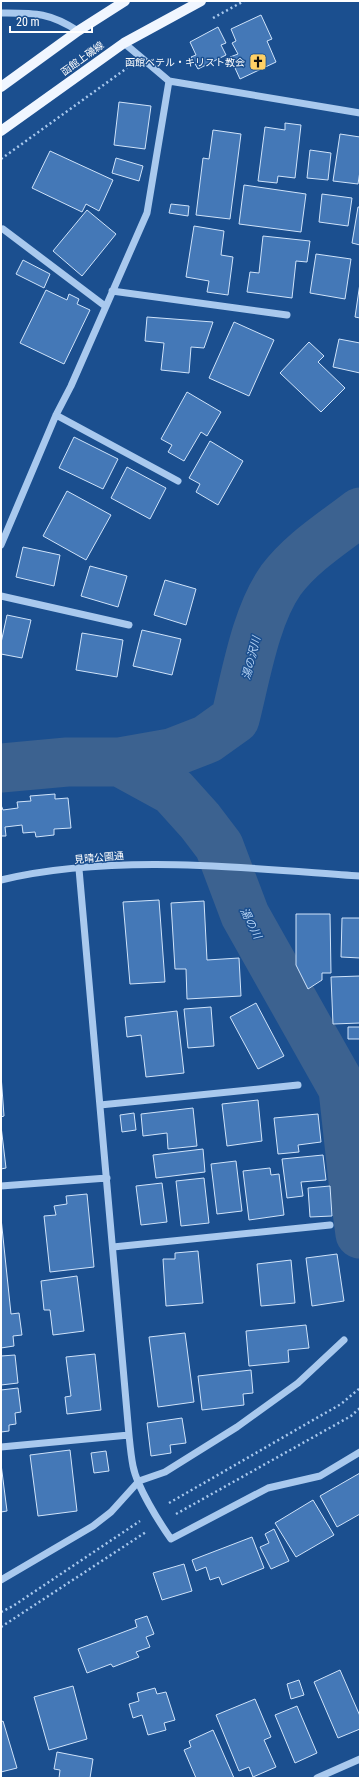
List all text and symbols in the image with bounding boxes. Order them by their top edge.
scale bar [10,8,92,34]
text: 20 m [16,15,40,29]
street label: 函館上磯線 [59,39,106,78]
church icon: 函館ベテル・キリスト教会 [248,52,268,72]
place label: 函館ベテル・キリスト教会 [125,57,245,68]
water label: 湯の沢川 [240,634,263,681]
street label: 見晴公園通 [74,850,124,865]
water label: 湯の川 [237,906,264,942]

